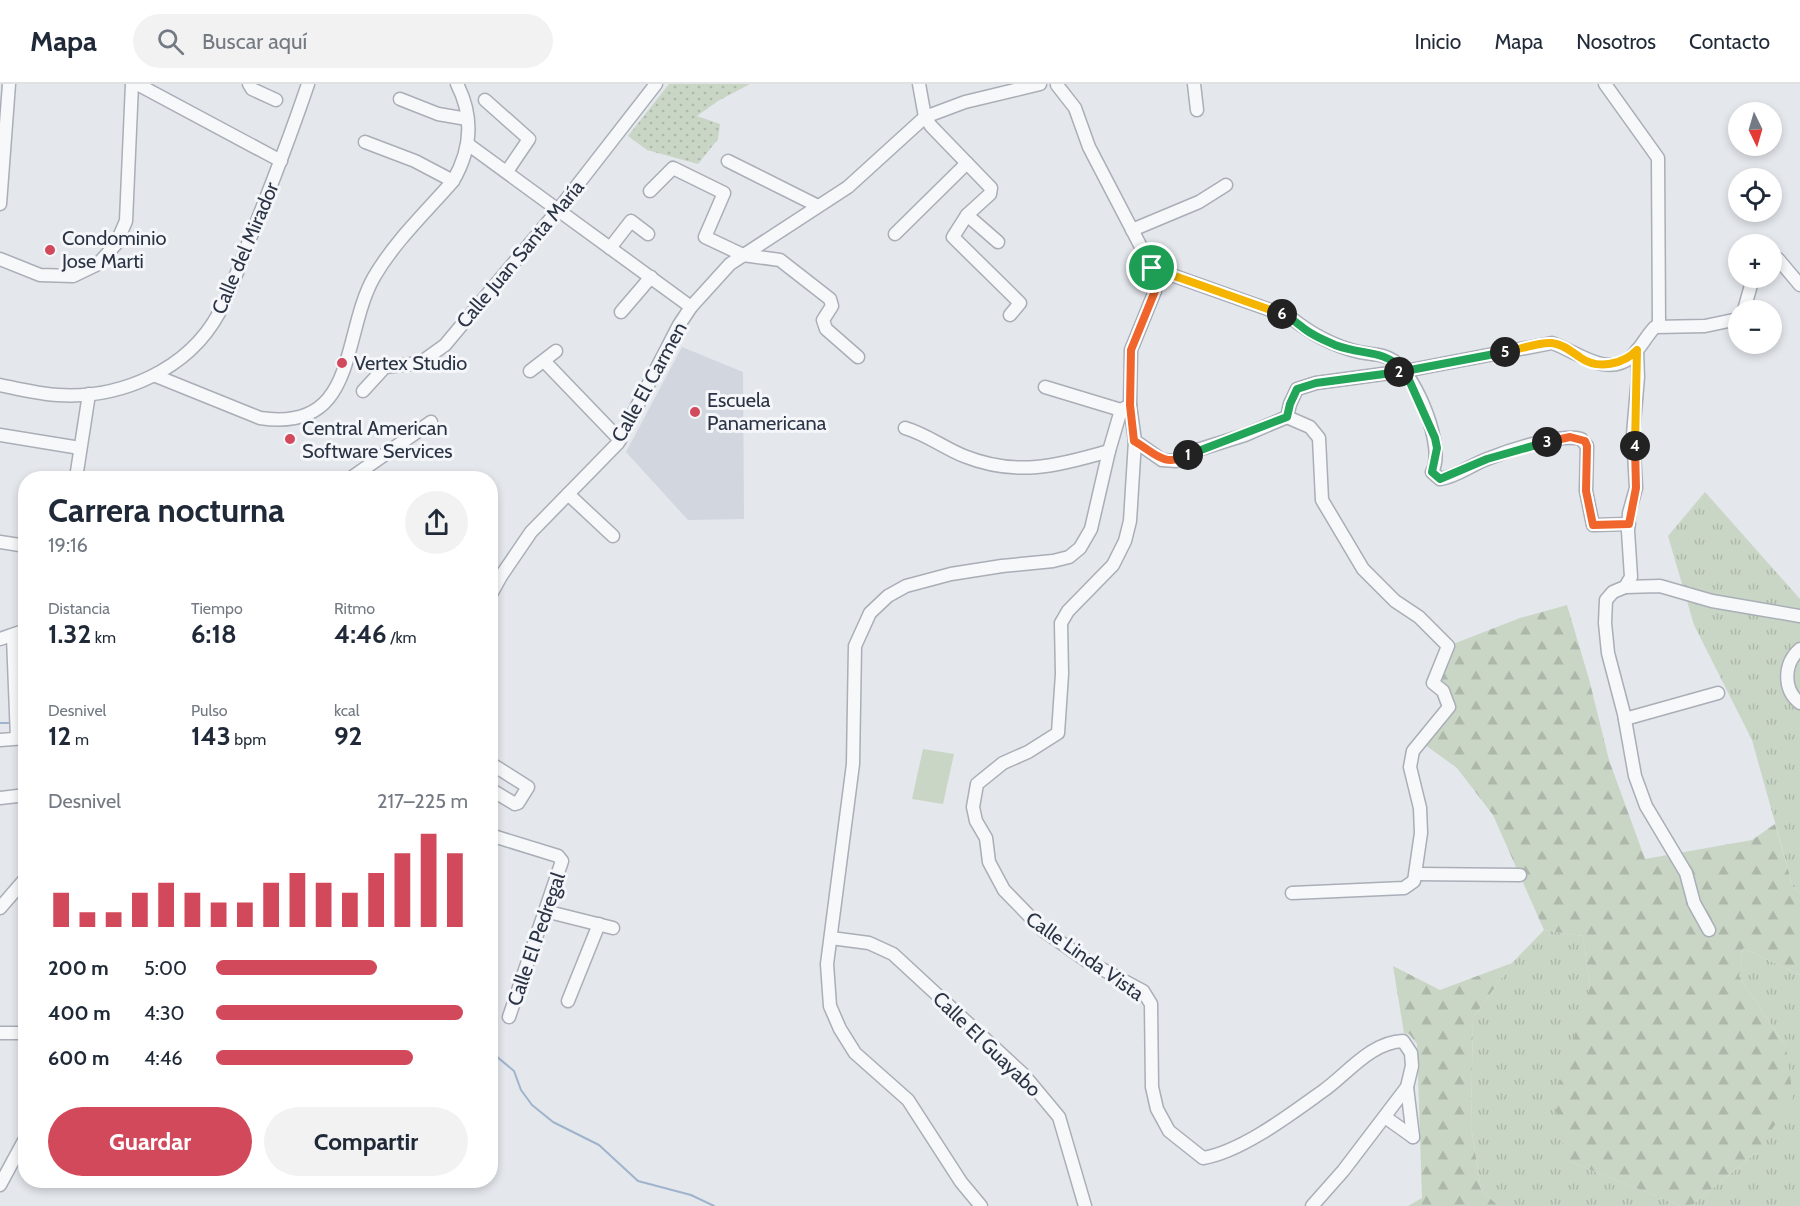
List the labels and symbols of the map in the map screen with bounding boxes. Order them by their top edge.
north arrow [1728,102,1782,156]
street label: Calle Juan Santa María [451,175,589,333]
street label: Calle del Mirador [206,178,284,318]
place label: Condominio Jose Marti [61,226,167,273]
pin [1126,242,1177,293]
marker: Condominio Jose Marti [43,243,57,257]
pin: 6 [1267,299,1297,329]
street label: Calle El Carmen [606,318,692,446]
pin: 5 [1490,337,1520,367]
place label: Vertex Studio [354,351,467,375]
marker: Vertex Studio [335,356,349,370]
pin: 2 [1384,357,1414,387]
place label: Escuela Panamericana [707,388,827,435]
marker: Escuela Panamericana [688,405,702,419]
place label: Central American Software Services [302,416,453,463]
pin: 3 [1532,427,1562,457]
pin: 4 [1620,431,1650,461]
marker: Central American Software Services [283,432,297,446]
pin: 1 [1173,440,1203,470]
street label: Calle El Pedregal [502,869,570,1009]
street label: Calle Linda Vista [1021,906,1149,1006]
street label: Calle El Guayabo [928,986,1046,1102]

